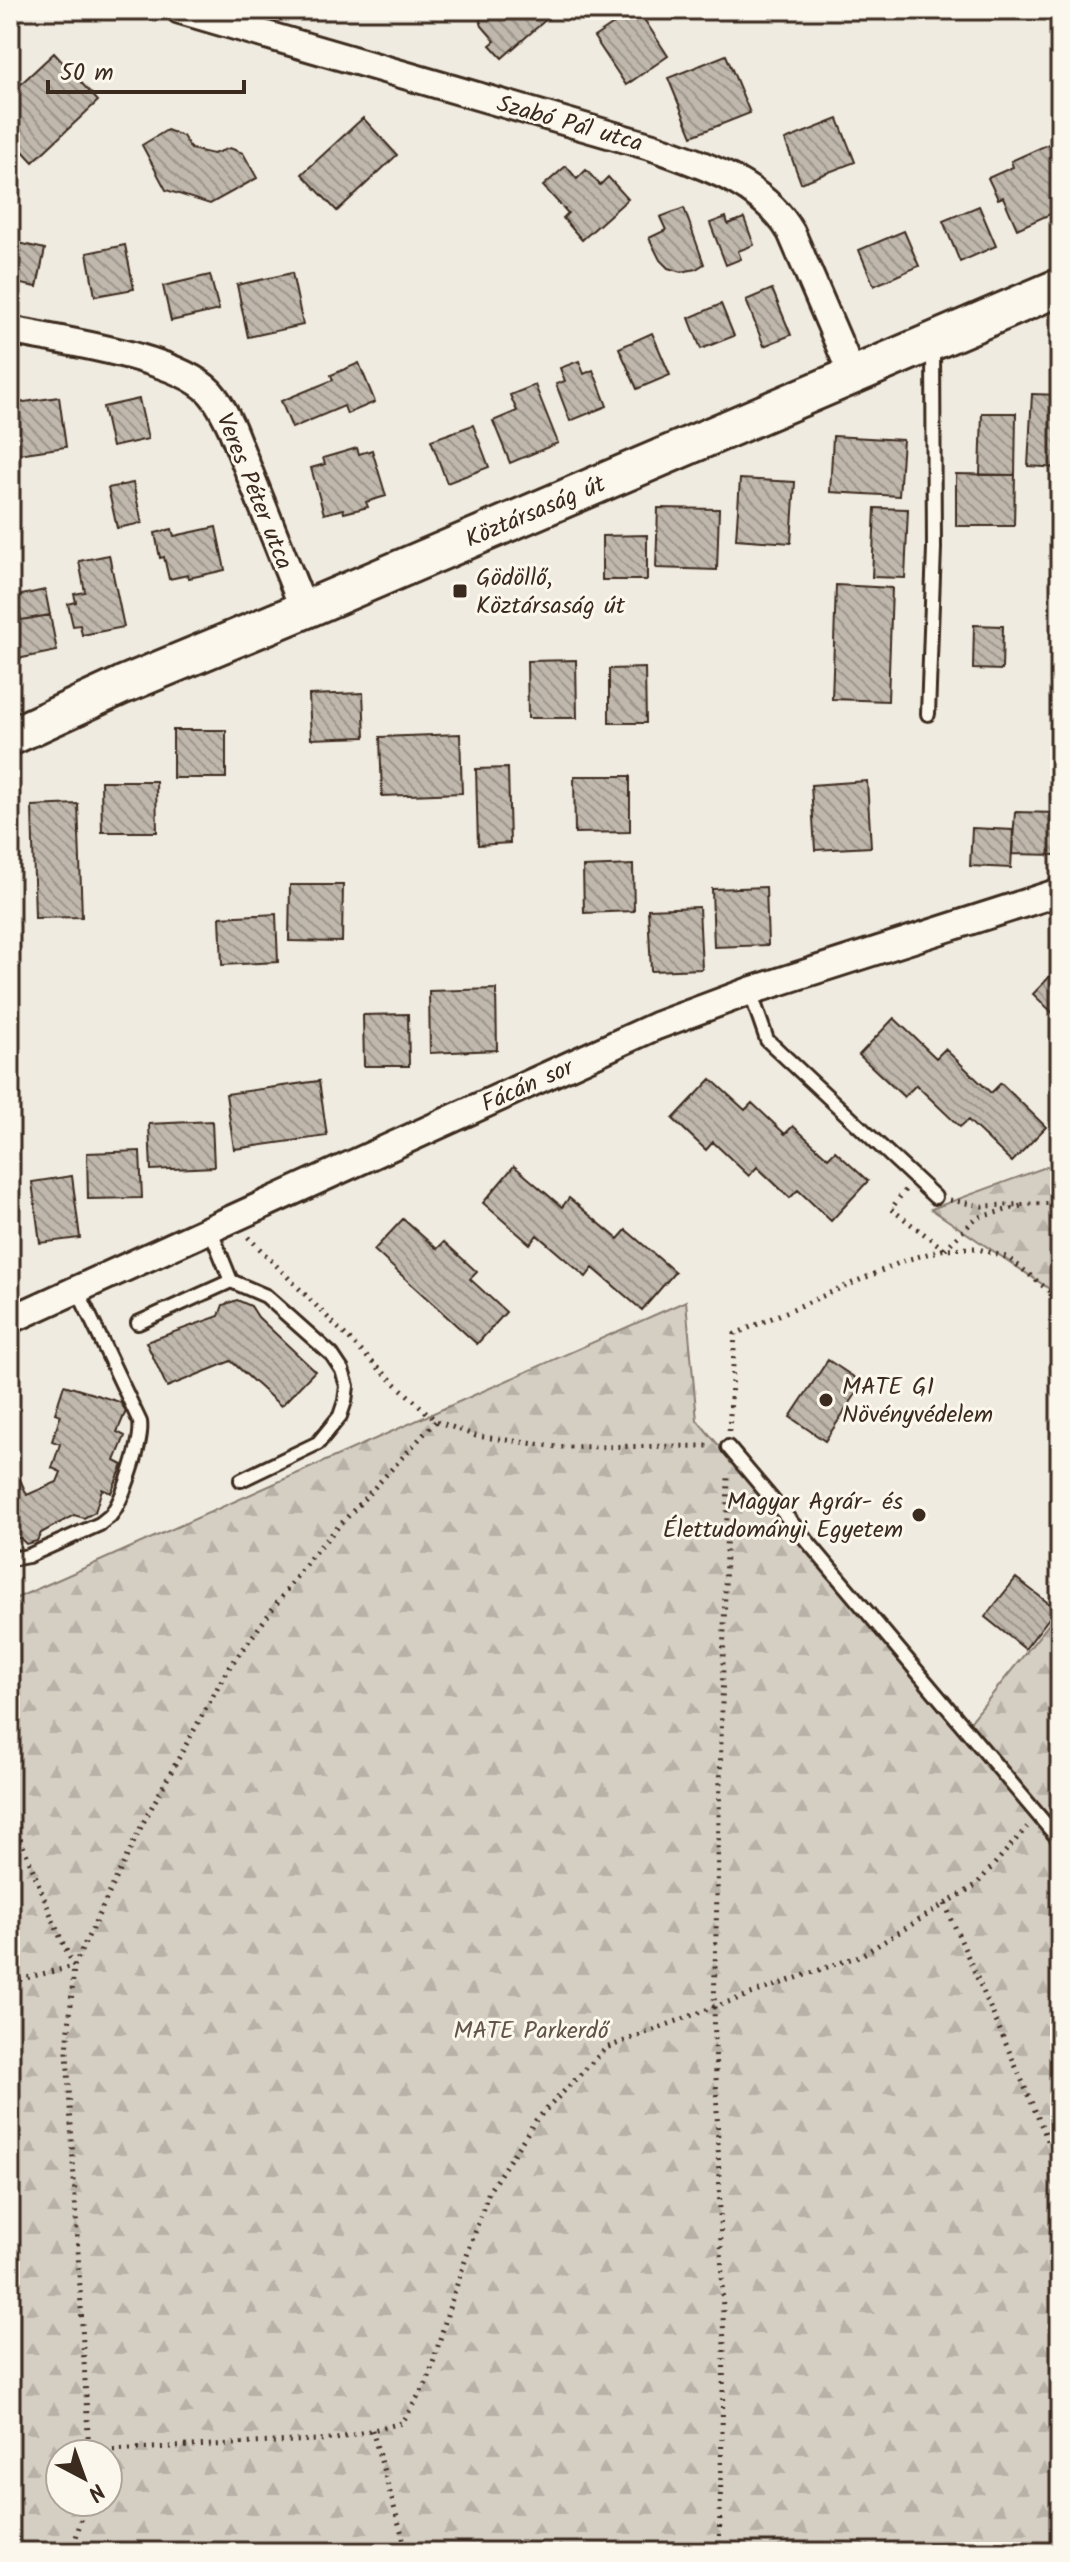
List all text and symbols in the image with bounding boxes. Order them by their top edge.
scale bar [48,44,244,94]
text: 50 m [60,54,114,93]
street label: Szabó Pál utca [492,85,647,164]
street label: Veres Péter utca [204,407,303,576]
street label: Köztársaság út [459,465,612,559]
place label: Gödöllő, Köztársaság út [476,559,626,626]
marker: Gödöllő, Köztársaság út [451,582,469,600]
street label: Fácán sor [475,1048,582,1124]
place label: MATE G1 Növényvédelem [842,1368,993,1435]
marker: MATE G1 Növényvédelem [817,1391,835,1409]
place label: Magyar Agrár- és Élettudományi Egyetem [663,1483,903,1550]
marker: Magyar Agrár- és Élettudományi Egyetem [910,1506,928,1524]
park label: MATE Parkerdő [453,2012,611,2051]
north arrow [44,2438,124,2518]
text: N [79,2473,112,2509]

